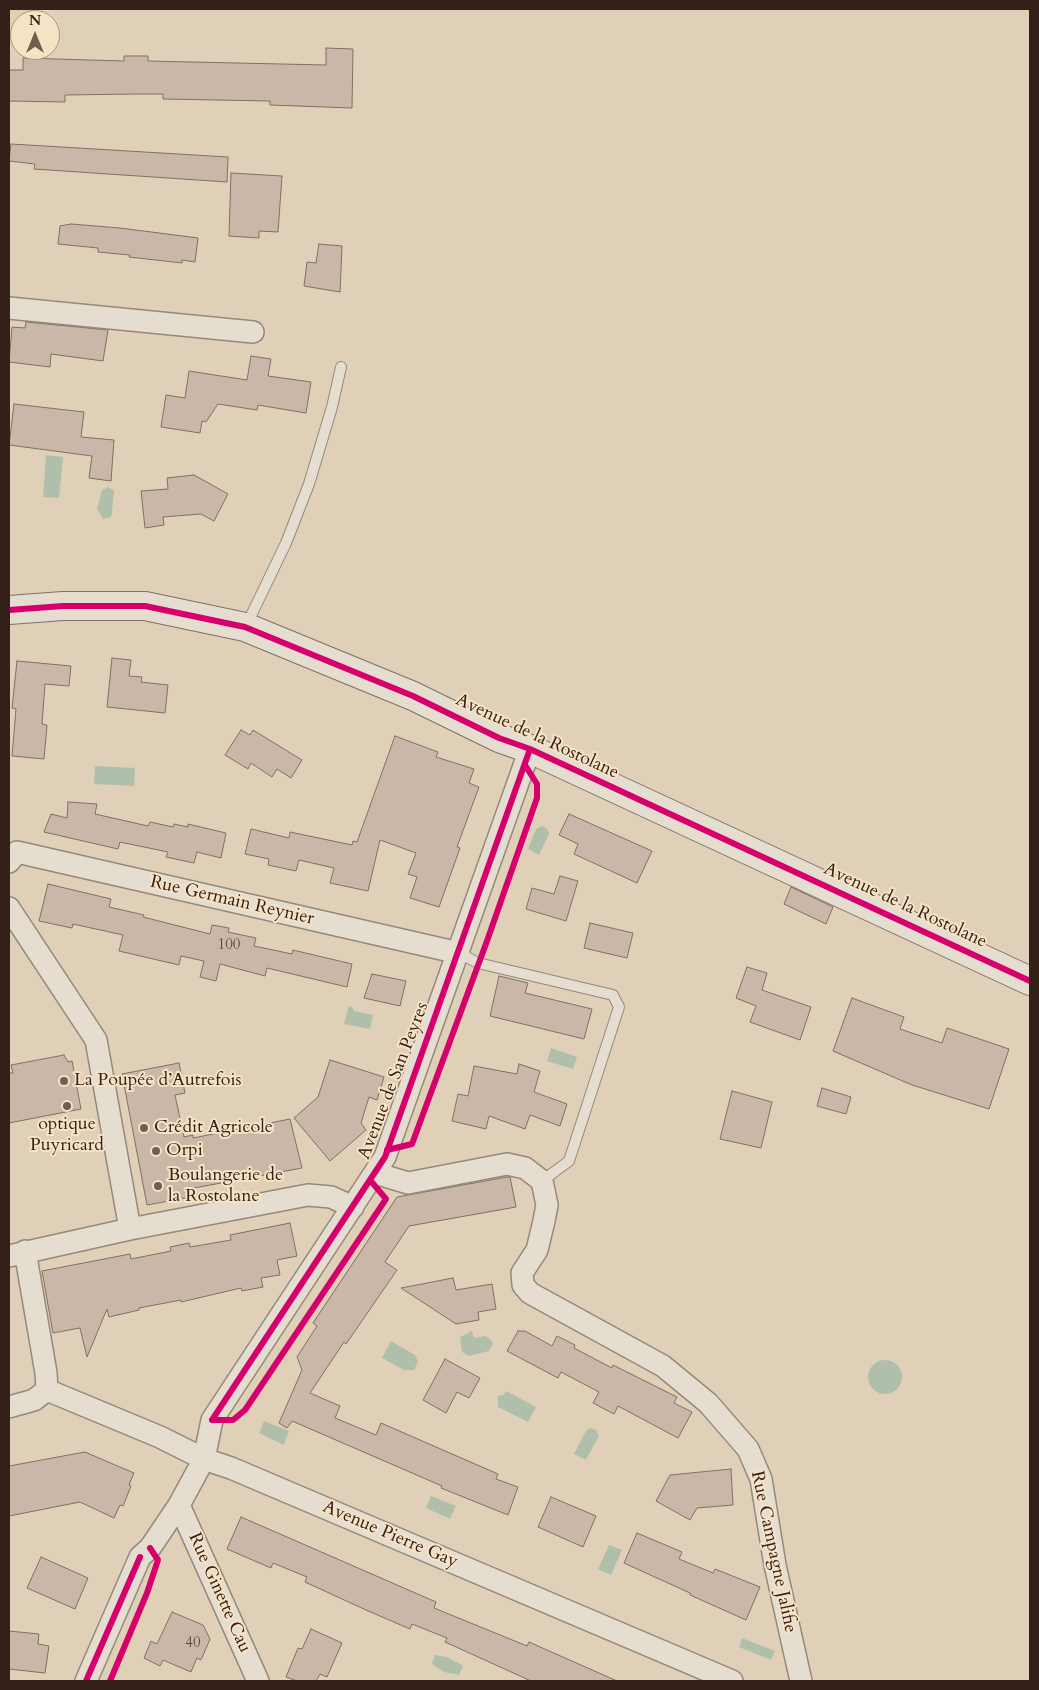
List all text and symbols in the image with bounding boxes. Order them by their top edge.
north arrow [10,10,60,60]
text: N [29,11,41,30]
street label: Avenue de la Rostolane [452,690,622,784]
street label: Avenue de la Rostolane [820,859,990,953]
street label: Rue Germain Reynier [148,872,316,930]
house number: 100 [217,937,241,955]
street label: Avenue de San Peyres [354,999,434,1163]
place label: La Poupée d’Autrefois [74,1070,241,1092]
marker: La Poupée d’Autrefois [58,1075,70,1087]
marker: optique Puyricard [61,1100,73,1112]
place label: optique Puyricard [30,1114,104,1156]
place label: Crédit Agricole [154,1117,273,1139]
marker: Crédit Agricole [138,1122,150,1134]
place label: Orpi [166,1140,203,1162]
marker: Orpi [150,1145,162,1157]
place label: Boulangerie de la Rostolane [168,1165,283,1208]
marker: Boulangerie de la Rostolane [152,1180,164,1192]
street label: Rue Campagne Jalifie [745,1469,801,1635]
street label: Avenue Pierre Gay [319,1497,461,1573]
street label: Rue Ginette Cau [183,1530,255,1656]
house number: 40 [185,1635,201,1653]

